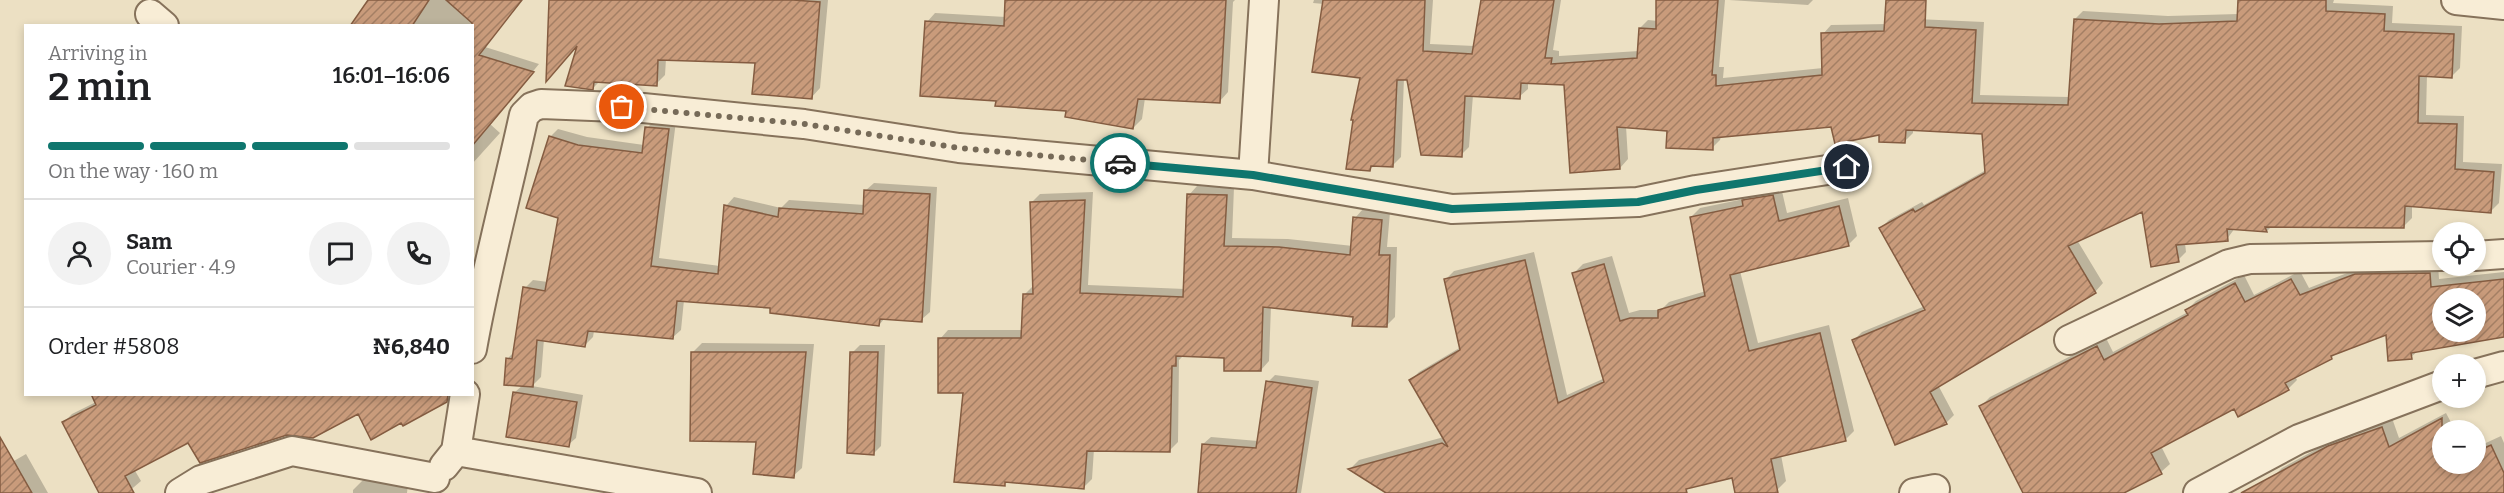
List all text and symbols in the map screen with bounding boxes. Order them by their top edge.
text: Arriving in [48,41,147,65]
text: 16:01–16:06 [333,62,450,89]
text: 2 min [48,64,151,110]
pin [596,81,647,132]
icon: bag [605,90,638,123]
courier [1090,133,1150,193]
pin [1821,141,1872,192]
icon: car [1104,147,1137,180]
icon: home [1830,150,1863,183]
text: On the way · 160 m [48,159,218,183]
button: person [48,222,111,285]
button: chat [309,222,372,285]
button: phone [387,222,450,285]
map controls [2432,222,2486,474]
button: locate [2432,222,2486,276]
text: Sam [126,228,172,255]
text: Courier · 4.9 [126,255,236,279]
button: layers [2432,288,2486,342]
text: Order #5808 [48,333,179,360]
text: ₦6,840 [373,333,450,360]
button: + [2432,354,2486,408]
button: − [2432,420,2486,474]

